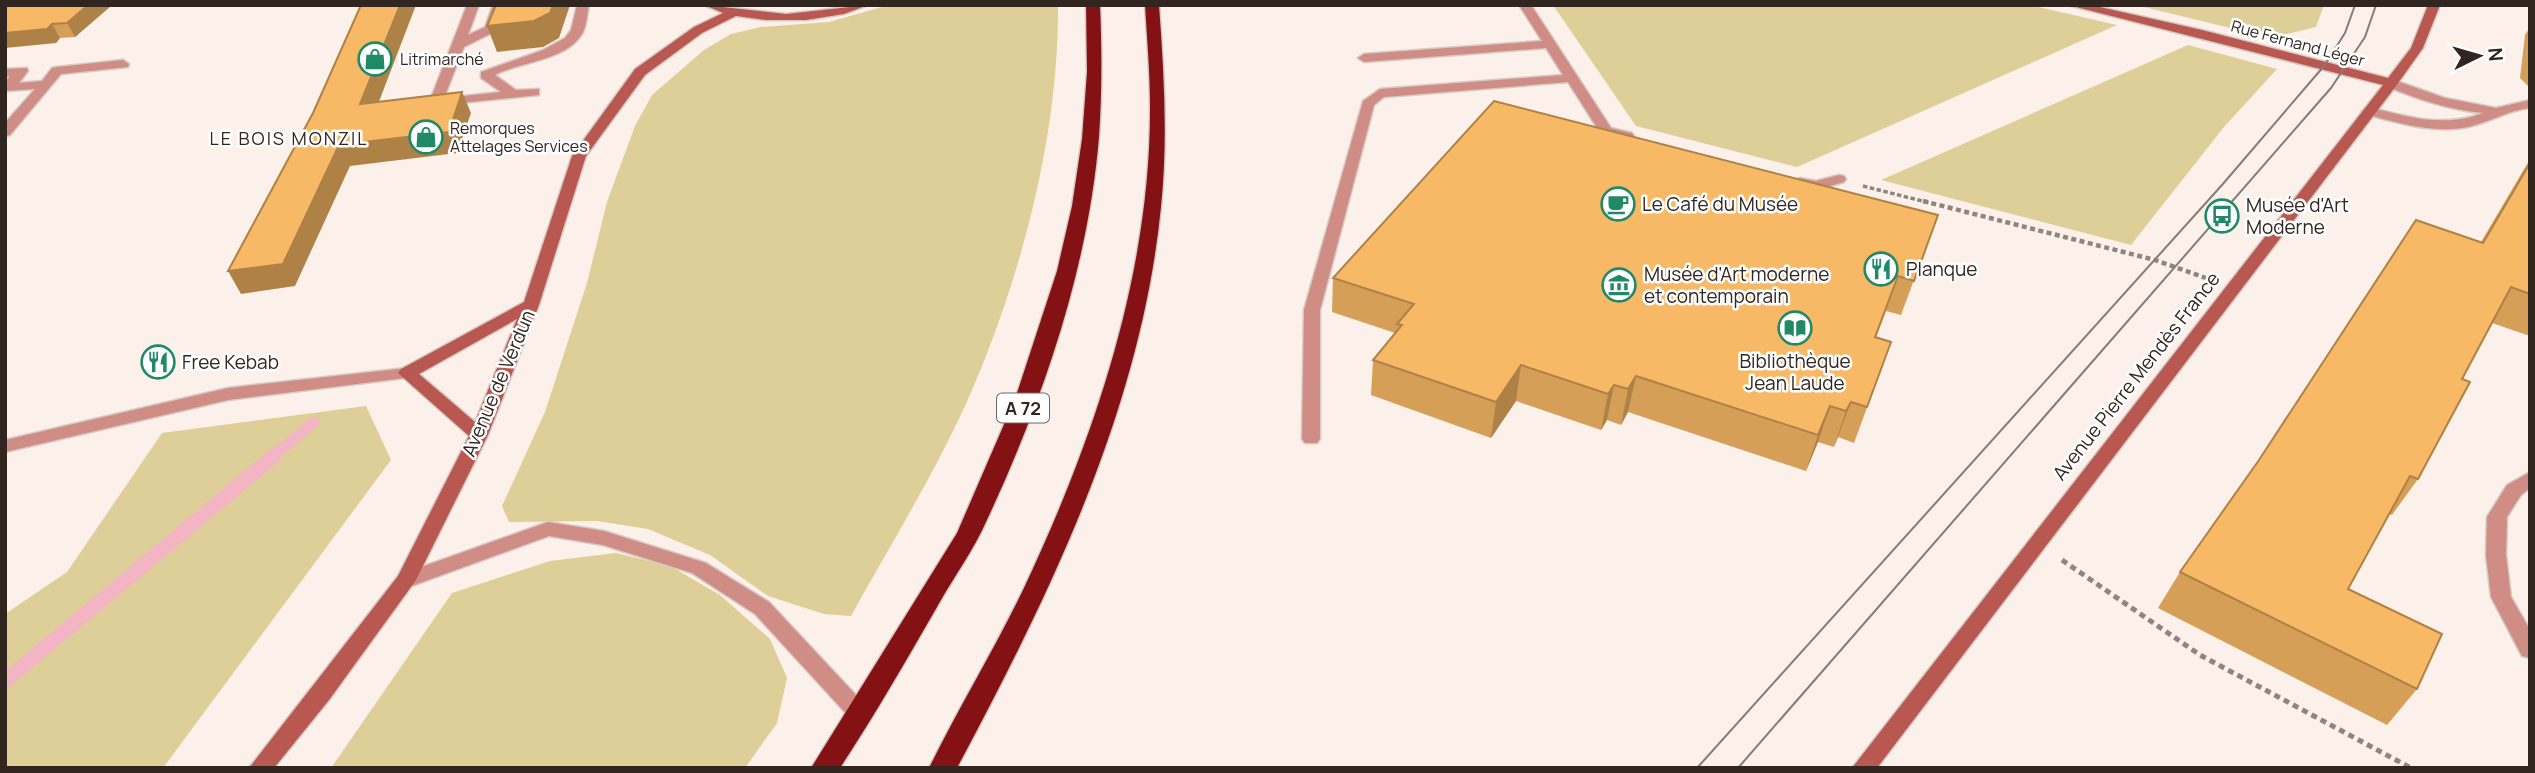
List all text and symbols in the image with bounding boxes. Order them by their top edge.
street label: Rue Fernand Léger [2229,15,2368,72]
north arrow [2444,21,2514,91]
shop icon: Litrimarché [356,40,394,78]
text: N [2482,47,2509,62]
place label: Litrimarché [400,48,484,70]
place label: Remorques Attelages Services [450,117,588,157]
shop icon: Remorques Attelages Services [407,118,445,156]
district label: LE BOIS MONZIL [210,126,368,150]
cafe icon: Le Café du Musée [1599,185,1637,223]
place label: Le Café du Musée [1642,191,1798,217]
place label: Musée d'Art Moderne [2246,192,2349,240]
bus stop icon: Musée d'Art Moderne [2203,197,2241,235]
restaurant icon: Planque [1862,250,1900,288]
place label: Planque [1906,256,1977,282]
place label: Musée d'Art moderne et contemporain [1644,261,1829,309]
museum icon: Musée d'Art moderne et contemporain [1600,266,1638,304]
street label: Avenue Pierre Mendès France [2046,267,2226,485]
street label: Avenue de Verdun [455,306,541,460]
library icon: Bibliothèque Jean Laude [1776,309,1814,347]
restaurant icon: Free Kebab [139,343,177,381]
place label: Bibliothèque Jean Laude [1739,348,1851,396]
place label: Free Kebab [182,349,279,375]
road number: A 72 [997,394,1049,422]

